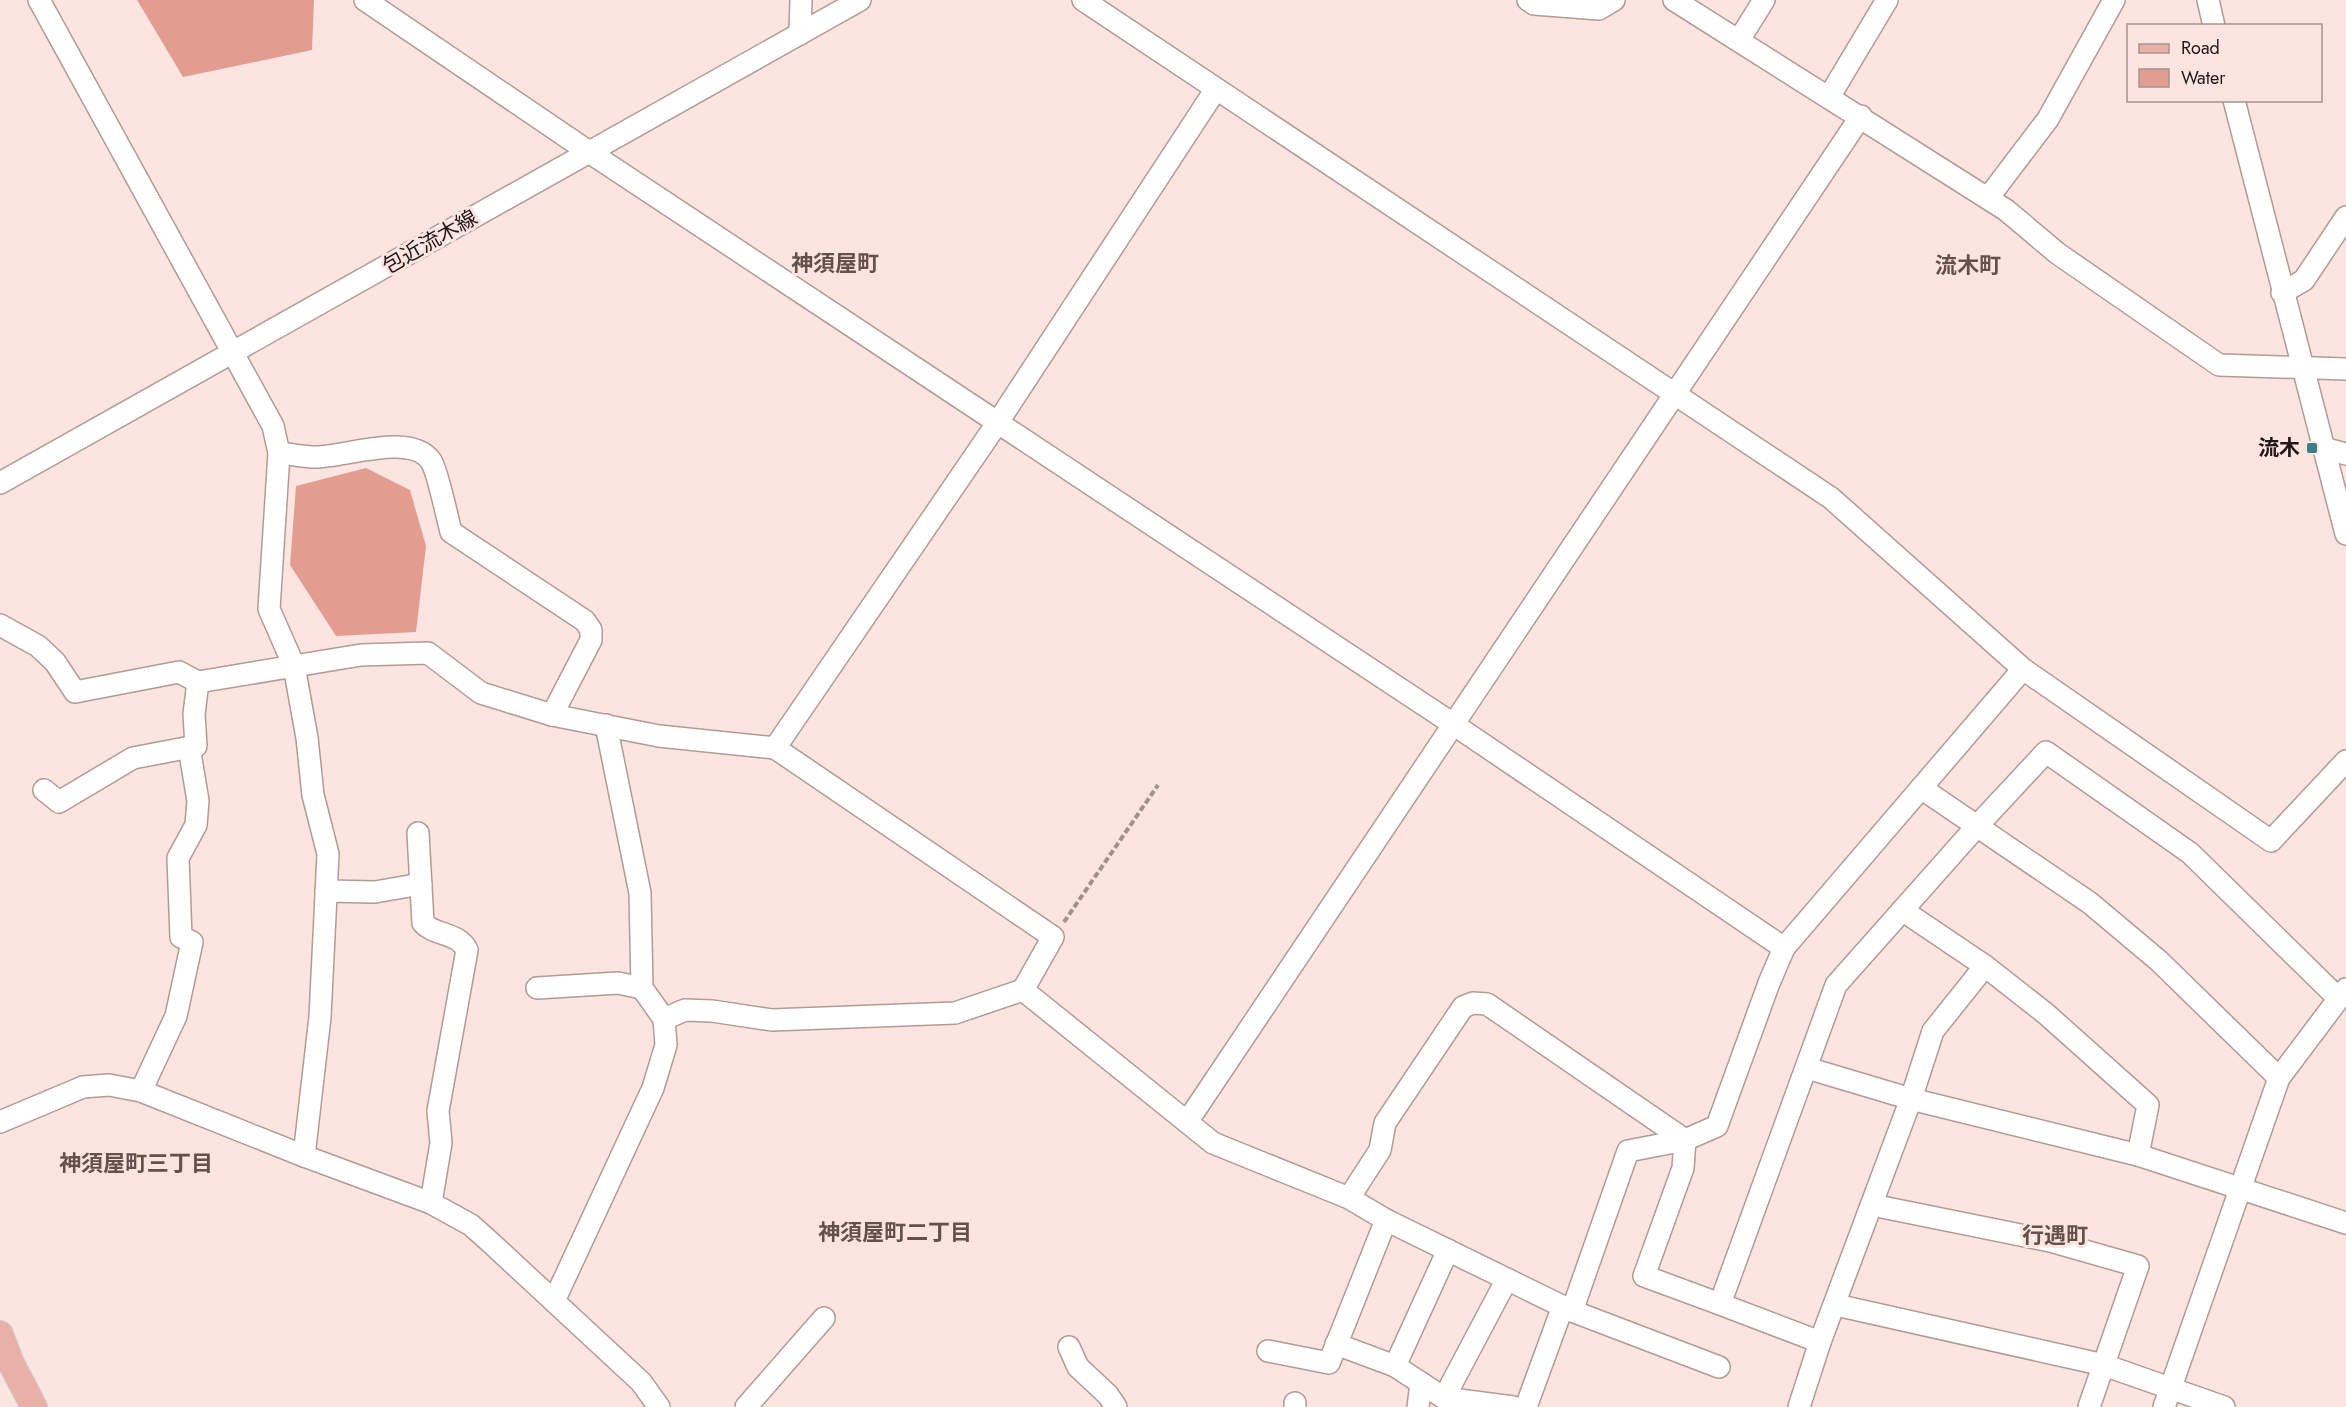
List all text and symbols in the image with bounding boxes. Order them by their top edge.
legend [2127,24,2322,102]
text: Road [2181,35,2220,61]
text: Water [2181,65,2226,91]
street label: 包近流木線 [377,203,483,281]
district label: 神須屋町 [791,247,879,279]
district label: 流木町 [1935,249,2001,281]
place label: 流木 [2258,433,2300,463]
marker: 流木 [2305,441,2319,455]
district label: 神須屋町三丁目 [59,1147,213,1179]
district label: 神須屋町二丁目 [818,1216,972,1248]
district label: 行遇町 [2022,1219,2088,1251]

